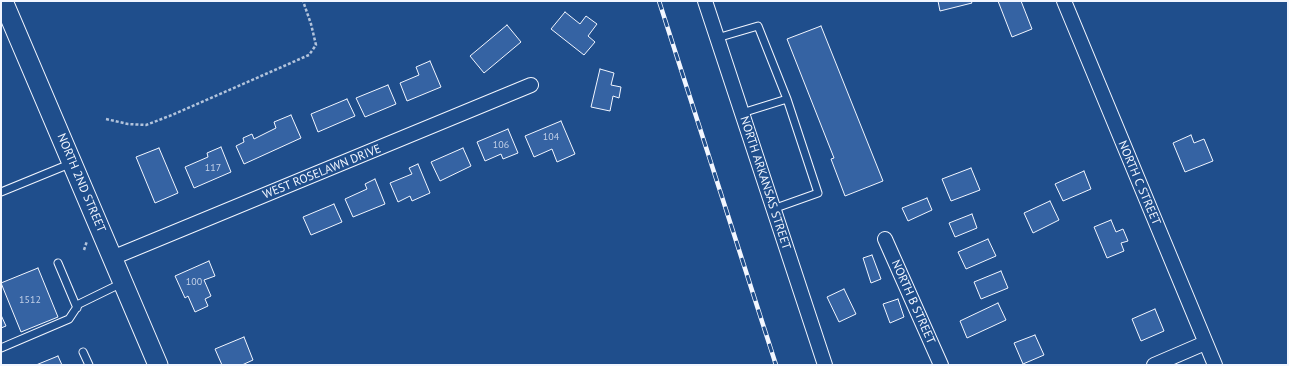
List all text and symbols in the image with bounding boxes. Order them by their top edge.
street label: NORTH ARKANSAS STREET [737,114,793,252]
street label: NORTH 2ND STREET [54,131,108,235]
house number: 104 [543,131,559,143]
house number: 106 [493,139,509,151]
street label: NORTH C STREET [1115,139,1163,227]
street label: WEST ROSELAWN DRIVE [261,142,383,202]
house number: 117 [205,162,221,174]
street label: NORTH B STREET [888,258,938,346]
house number: 100 [186,276,202,288]
house number: 1512 [19,294,41,306]

